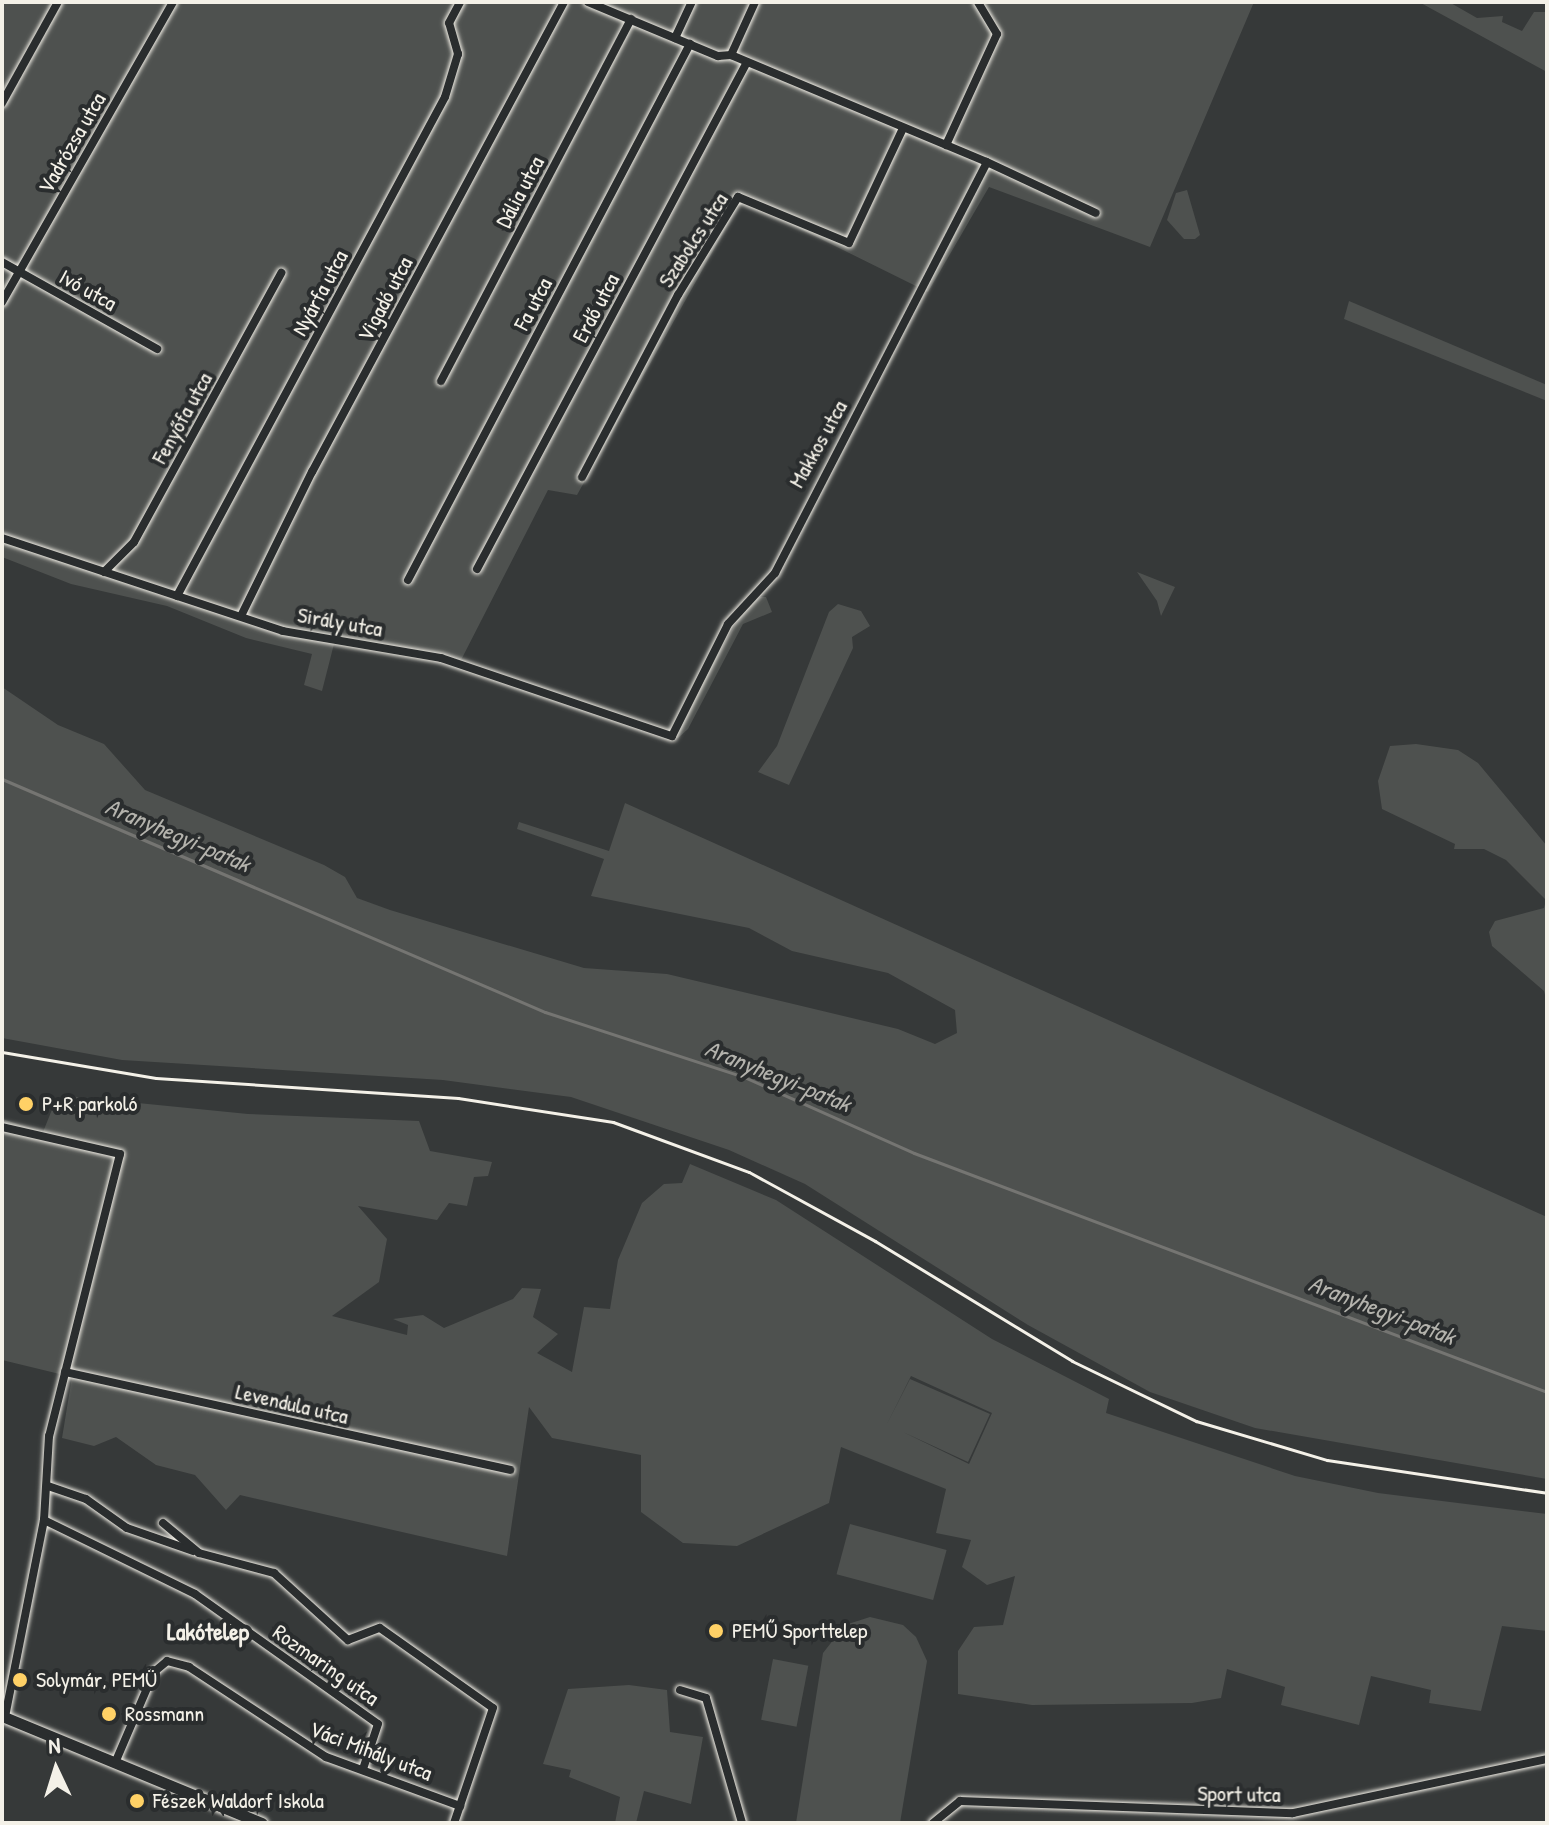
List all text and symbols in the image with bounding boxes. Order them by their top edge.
street label: Vadrózsa utca [33,88,111,198]
street label: Dália utca [490,152,550,232]
street label: Szabolcs utca [653,188,733,292]
street label: Nyárfa utca [286,246,354,340]
street label: Vigadó utca [352,252,418,346]
street label: Ivó utca [55,264,121,316]
street label: Erdő utca [567,269,625,347]
street label: Fa utca [508,273,558,335]
street label: Fenyőfa utca [146,368,218,468]
street label: Makkos utca [783,396,853,492]
street label: Sirály utca [295,602,385,642]
water label: Aranyhegyi-patak [101,792,255,878]
water label: Aranyhegyi-patak [701,1034,855,1118]
place label: P+R parkoló [42,1091,137,1117]
marker: P+R parkoló [17,1095,35,1113]
water label: Aranyhegyi-patak [1305,1269,1459,1351]
street label: Levendula utca [233,1378,351,1430]
district label: Lakótelep [167,1618,249,1646]
place label: PEMŰ Sporttelep [732,1618,867,1644]
street label: Rozmaring utca [268,1619,384,1711]
marker: PEMŰ Sporttelep [707,1622,725,1640]
place label: Solymár, PEMÜ [36,1667,157,1693]
marker: Solymár, PEMÜ [11,1671,29,1689]
place label: Rossmann [125,1701,204,1727]
marker: Rossmann [100,1705,118,1723]
street label: Váci Mihály utca [306,1716,436,1786]
north arrow [16,1729,96,1809]
text: N [47,1730,61,1760]
street label: Sport utca [1197,1780,1281,1808]
place label: Fészek Waldorf Iskola [153,1788,324,1814]
marker: Fészek Waldorf Iskola [128,1792,146,1810]

